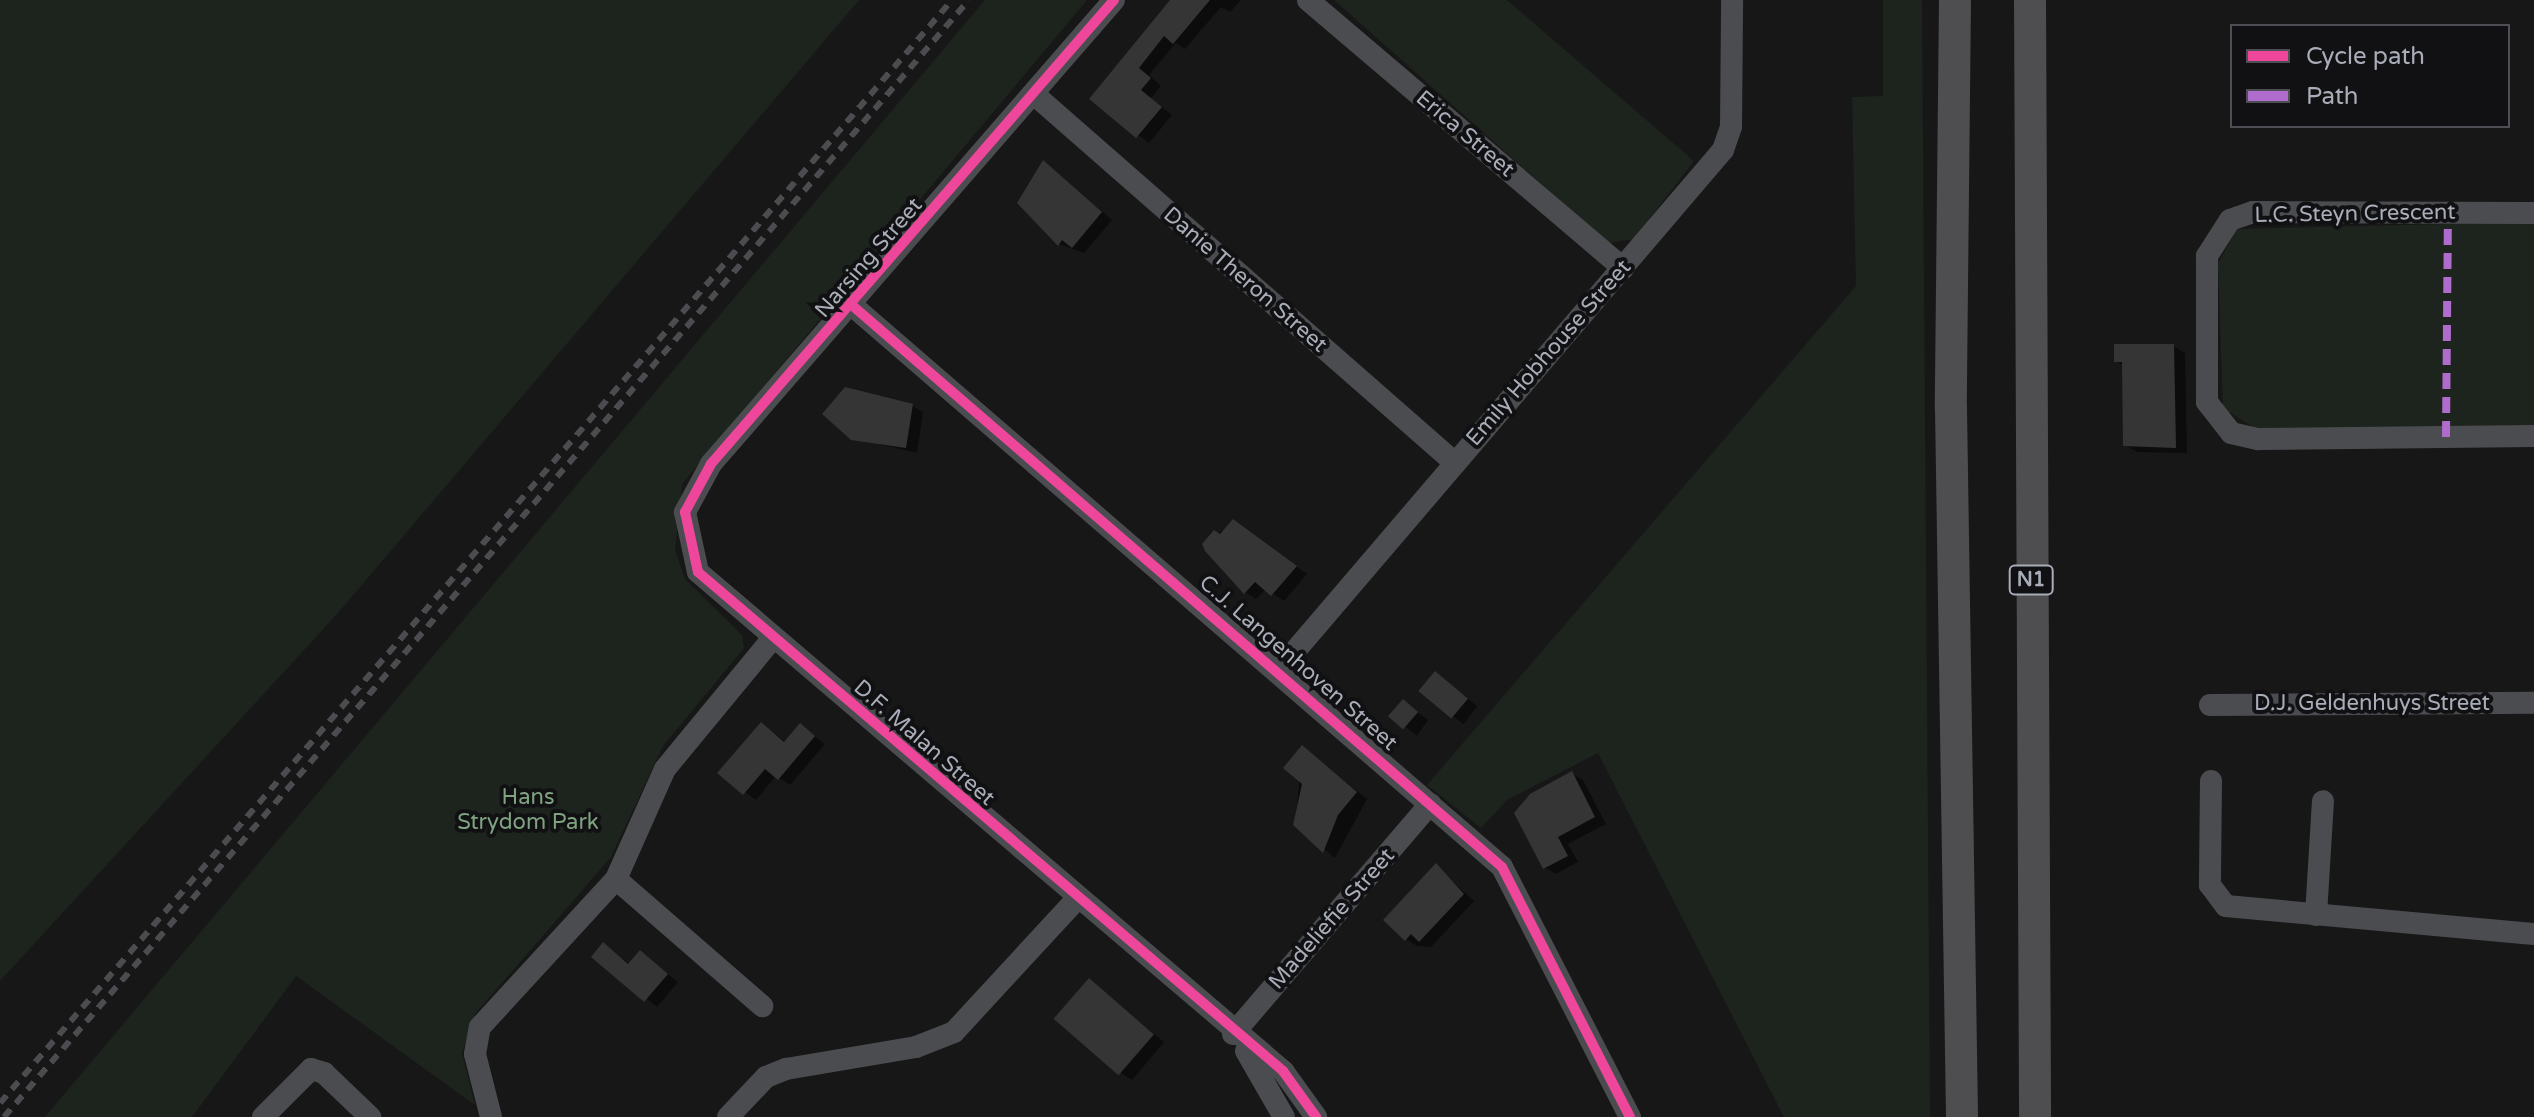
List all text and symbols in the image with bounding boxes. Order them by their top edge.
legend [2230,24,2510,128]
text: Cycle path [2306,42,2425,71]
text: Path [2306,82,2359,111]
street label: Erica Street [1410,85,1520,183]
street label: Narsing Street [810,193,928,323]
street label: L.C. Steyn Crescent [2254,199,2456,229]
street label: Danie Theron Street [1158,202,1332,358]
street label: Emily Hobhouse Street [1461,255,1637,451]
road number: N1 [2007,564,2055,596]
street label: C.J. Langenhoven Street [1193,570,1403,756]
street label: D.F. Malan Street [848,675,1000,811]
street label: D.J. Geldenhuys Street [2254,691,2490,717]
park label: Hans Strydom Park [457,784,599,836]
street label: Madeliefie Street [1264,843,1400,995]

